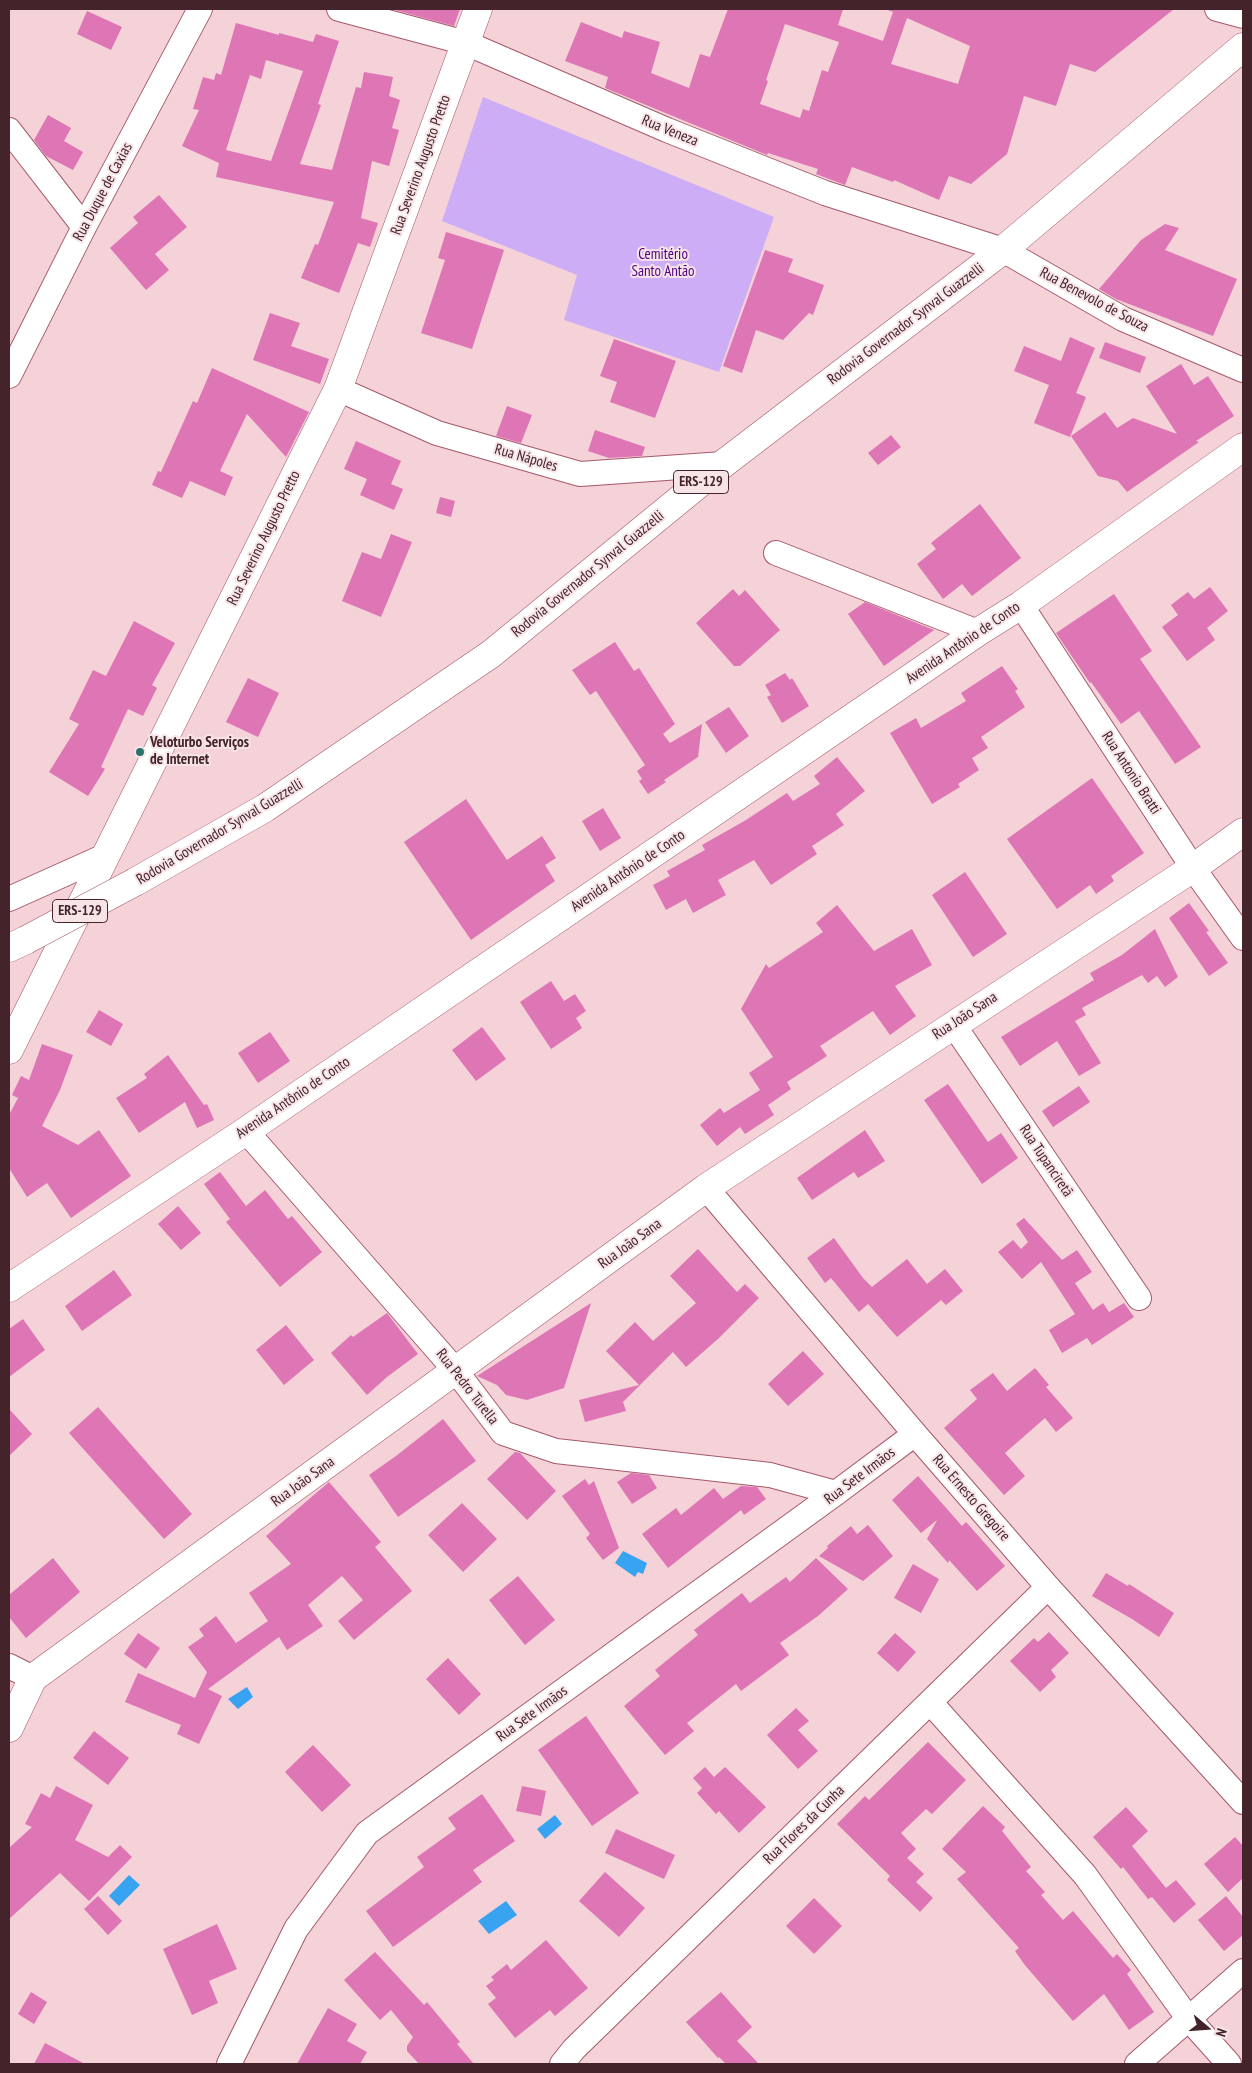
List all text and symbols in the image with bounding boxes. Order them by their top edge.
street label: Rua Severino Augusto Pretto [387,93,455,237]
street label: Rua Veneza [639,112,701,150]
street label: Rua Duque de Caxias [70,140,136,244]
park label: Cemitério Santo Antão [632,246,694,281]
street label: Rodovia Governador Synval Guazzelli [824,259,988,389]
street label: Rua Benevolo de Souza [1036,264,1152,336]
street label: Rua Nápoles [492,440,560,476]
street label: Rua Severino Augusto Pretto [224,468,304,608]
road number: ERS-129 [674,471,728,494]
street label: Rodovia Governador Synval Guazzelli [508,507,668,641]
street label: Avenida Antônio de Conto [903,598,1023,688]
street label: Rua Antonio Bratti [1098,728,1164,818]
place label: Veloturbo Serviços de Internet [150,734,249,769]
marker: Veloturbo Serviços de Internet [134,746,146,758]
street label: Rodovia Governador Synval Guazzelli [134,775,306,889]
street label: Avenida Antônio de Conto [568,826,688,916]
road number: ERS-129 [52,899,108,922]
street label: Rua João Sana [929,988,1001,1044]
street label: Avenida Antônio de Conto [233,1053,353,1143]
street label: Rua Tupanciretã [1015,1122,1077,1200]
street label: Rua João Sana [595,1215,665,1273]
street label: Rua Pedro Turella [432,1346,502,1428]
street label: Rua Sete Irmãos [821,1444,899,1508]
street label: Rua Ernesto Gregoire [928,1451,1014,1545]
street label: Rua João Sana [268,1453,338,1511]
street label: Rua Sete Irmãos [493,1682,571,1746]
street label: Rua Flores da Cunha [760,1782,848,1868]
north arrow [1182,2003,1232,2053]
text: N [1212,2026,1231,2039]

